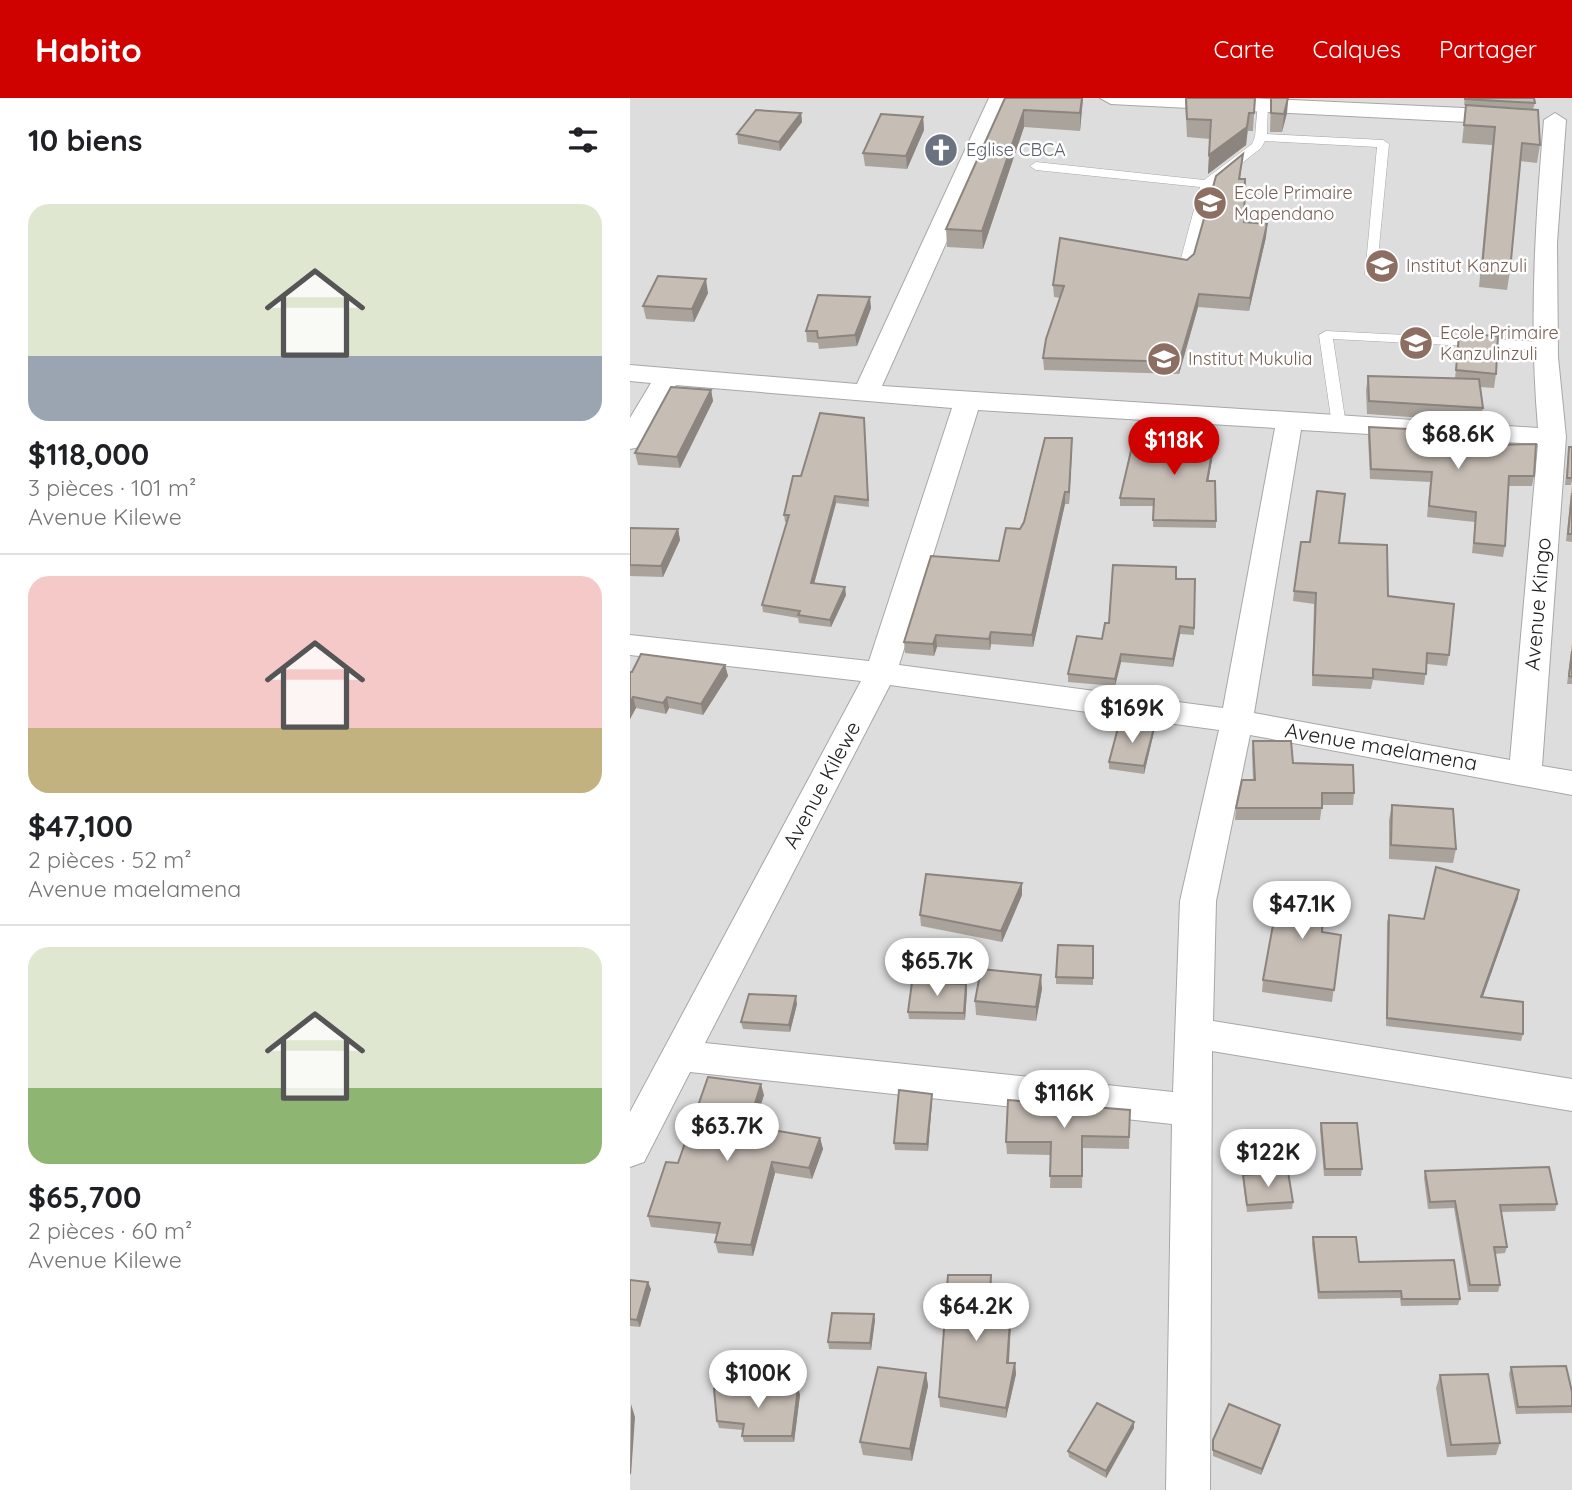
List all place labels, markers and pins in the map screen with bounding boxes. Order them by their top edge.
church icon: Eglise CBCA [922,131,960,169]
place label: Eglise CBCA [966,138,1066,161]
place label: Ecole Primaire Mapendano [1234,181,1353,225]
school or university icon: Ecole Primaire Mapendano [1191,184,1229,222]
school or university icon: Institut Kanzuli [1363,247,1401,285]
place label: Institut Kanzuli [1406,254,1527,277]
place label: Ecole Primaire Kanzulinzuli [1440,321,1559,365]
school or university icon: Ecole Primaire Kanzulinzuli [1397,324,1435,362]
school or university icon: Institut Mukulia [1145,340,1183,378]
place label: Institut Mukulia [1188,347,1312,370]
pin: $68.6K [1401,412,1515,471]
pin: $118K [1125,418,1223,477]
pin: $169K [1083,686,1181,745]
pin: $47.1K [1245,882,1359,941]
pin: $65.7K [880,939,994,998]
pin: $116K [1015,1070,1113,1130]
pin: $63.7K [670,1104,784,1163]
pin: $122K [1219,1130,1317,1189]
pin: $64.2K [919,1284,1033,1343]
pin: $100K [709,1350,807,1410]

